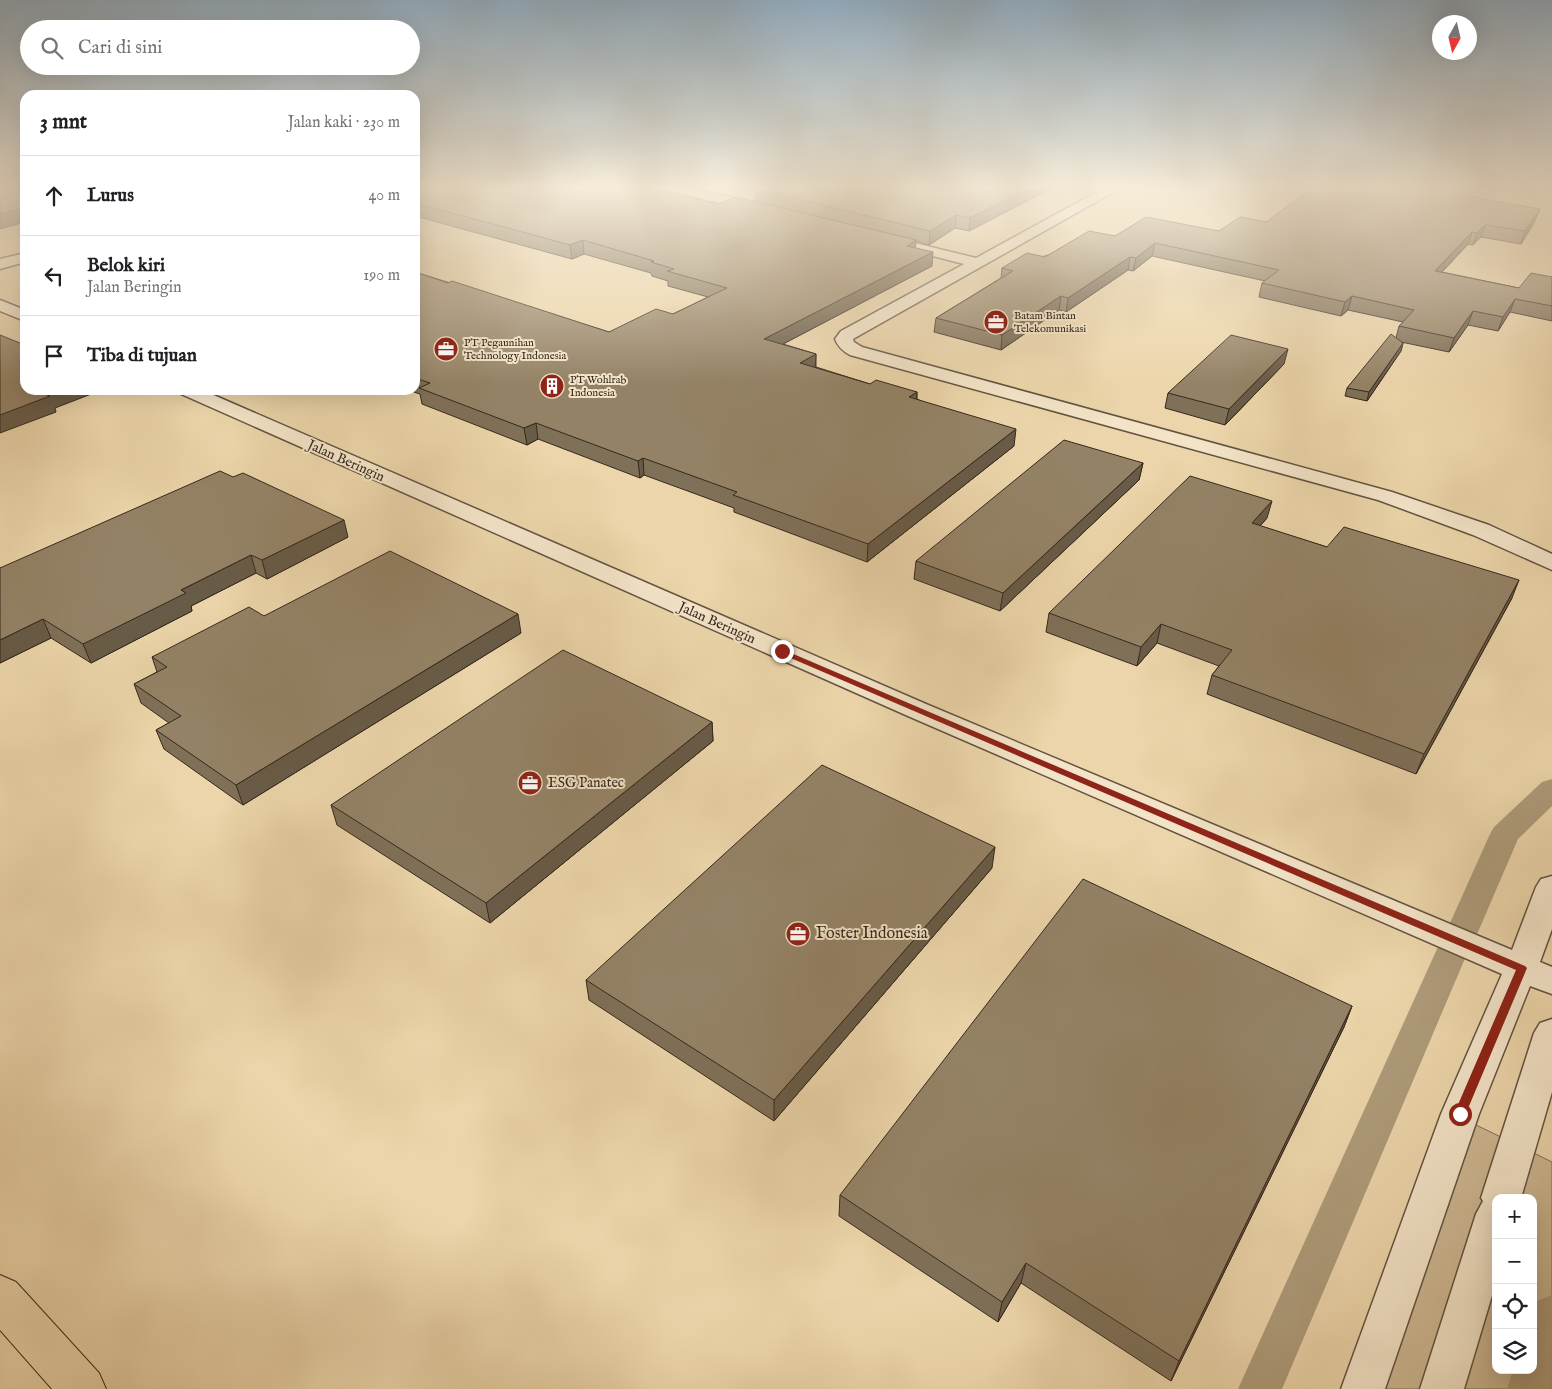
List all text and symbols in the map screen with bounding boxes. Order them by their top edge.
north arrow [1432,15,1477,60]
search box [20,20,420,75]
icon: search [38,34,66,62]
text: Cari di sini [78,36,162,60]
text: 3 mnt [40,109,87,136]
text: Jalan kaki · 230 m [288,113,400,133]
icon: ahead [40,182,68,210]
text: Lurus [87,184,134,208]
text: 40 m [368,186,400,206]
text: Belok kiri [87,254,165,278]
icon: left [40,262,68,290]
text: 190 m [363,266,400,286]
text: Jalan Beringin [87,278,181,298]
office icon: Batam Bintan Telekomunikasi [983,309,1009,335]
place label: Batam Bintan Telekomunikasi [1014,309,1086,336]
office icon: PT Pegaunihan Technology Indonesia [433,336,459,362]
place label: PT Pegaunihan Technology Indonesia [464,336,567,363]
icon: arrive [40,342,68,370]
text: Tiba di tujuan [87,344,197,368]
building icon: PT Wohlrab Indonesia [539,373,565,399]
place label: PT Wohlrab Indonesia [570,373,626,400]
street label: Jalan Beringin [303,435,388,486]
street label: Jalan Beringin [674,597,759,648]
route end [771,640,794,663]
office icon: ESG Panatec [517,770,543,796]
place label: ESG Panatec [548,774,624,792]
office icon: Foster Indonesia [785,921,811,947]
place label: Foster Indonesia [816,924,928,944]
route start [1449,1103,1472,1126]
map controls [1492,1194,1537,1374]
button: + [1492,1194,1537,1239]
button: − [1492,1239,1537,1284]
button: locate [1492,1284,1537,1329]
button: layers [1492,1329,1537,1374]

